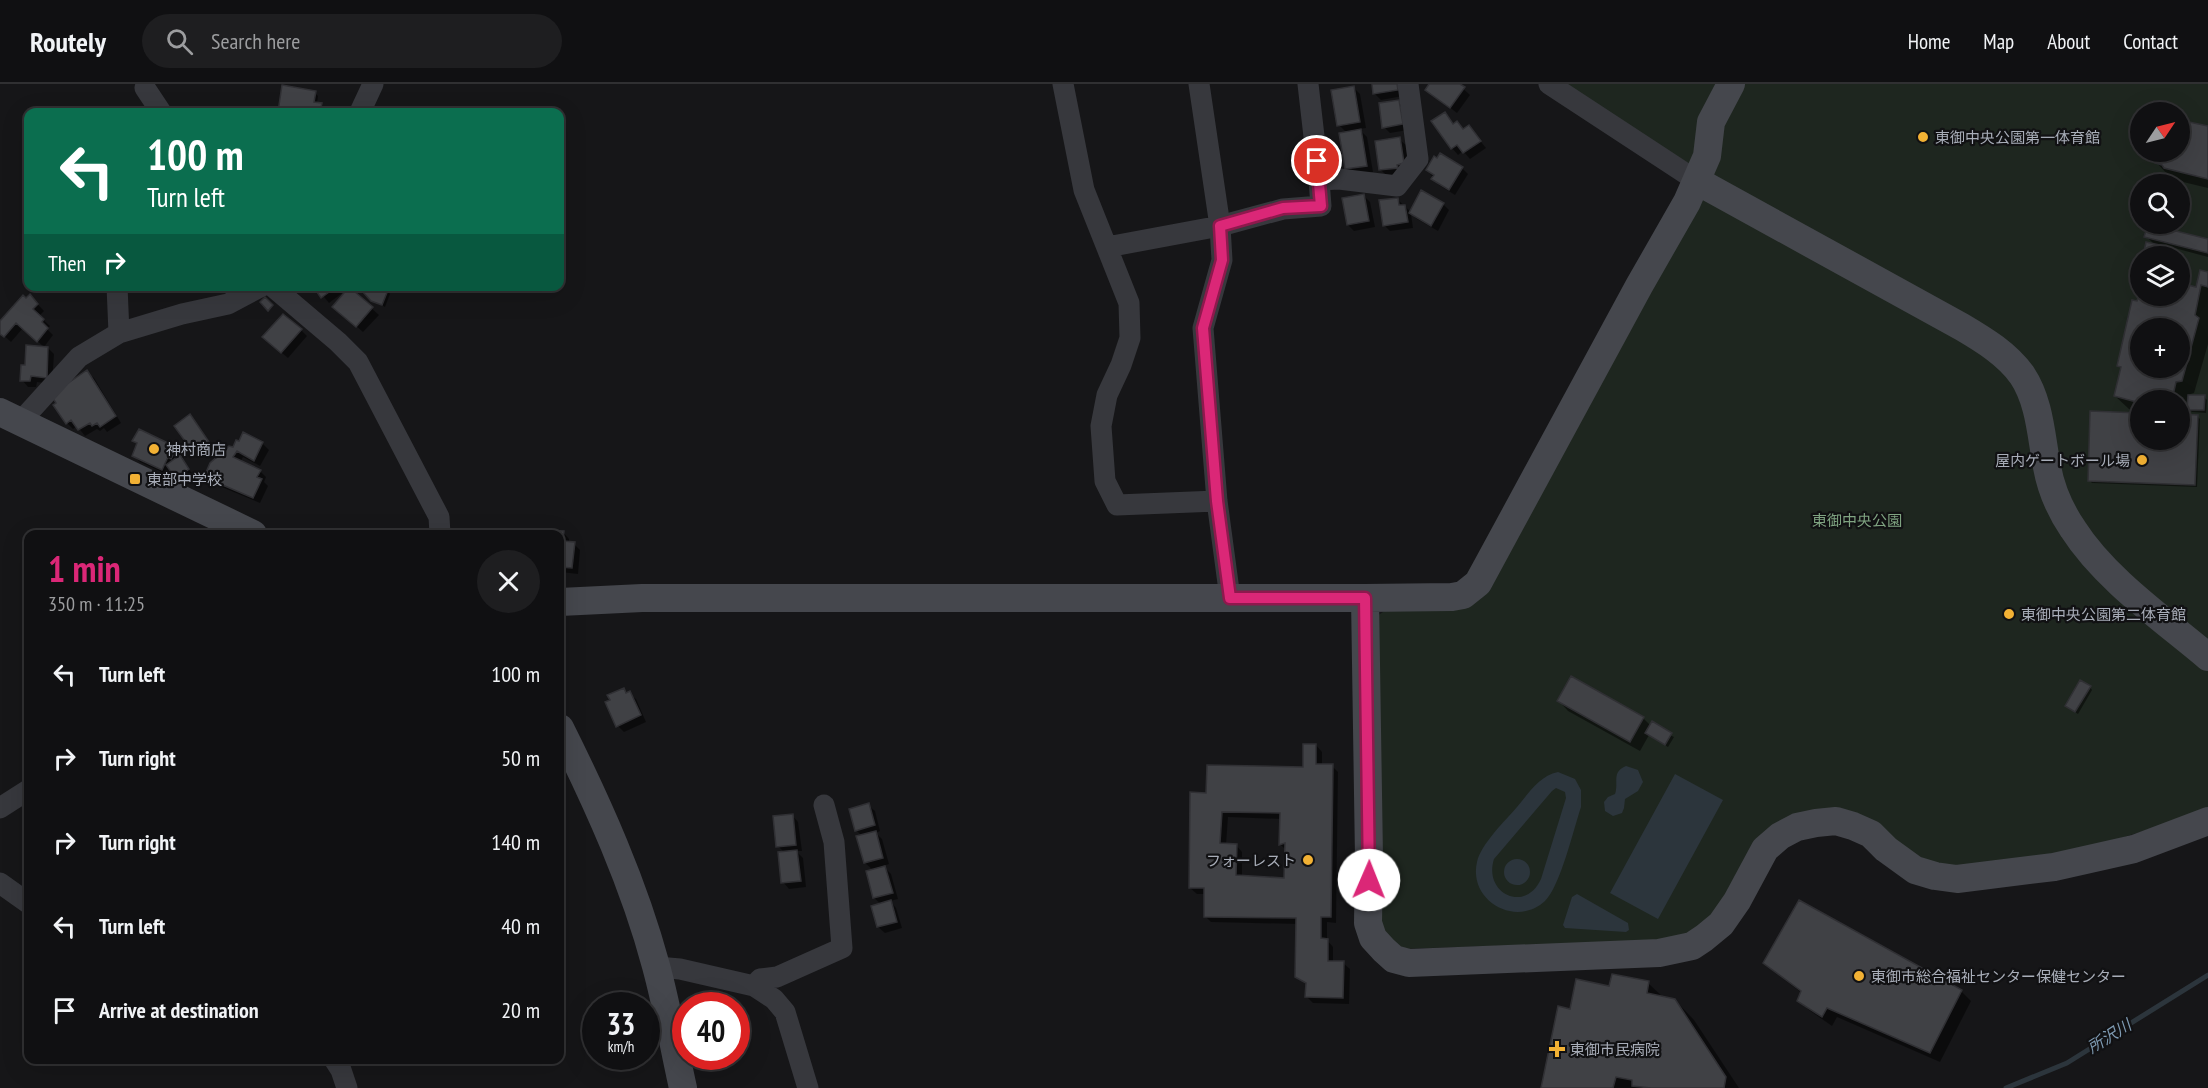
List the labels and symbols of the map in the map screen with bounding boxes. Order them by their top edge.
north arrow [2130,102,2190,162]
place label: 東御中央公園第一体育館 [1935,128,2100,147]
marker: 東御中央公園第一体育館 [1916,130,1930,144]
pin [1291,135,1342,186]
place label: 神村商店 [166,440,226,459]
marker: 神村商店 [147,442,161,456]
place label: 屋内ゲートボール場 [1995,451,2130,470]
marker: 屋内ゲートボール場 [2135,453,2149,467]
place label: 東部中学校 [147,470,222,489]
marker: 東部中学校 [128,472,142,486]
park label: 東御中央公園 [1812,511,1902,530]
place label: 東御中央公園第二体育館 [2021,605,2186,624]
marker: 東御中央公園第二体育館 [2002,607,2016,621]
position arrow [1337,848,1401,912]
place label: フォーレスト [1206,851,1296,870]
marker: フォーレスト [1301,853,1315,867]
place label: 東御市総合福祉センター保健センター [1871,967,2126,986]
marker: 東御市総合福祉センター保健センター [1852,969,1866,983]
speed limit sign: 40 [672,992,750,1070]
water label: 所沢川 [2083,1014,2136,1057]
marker: 東御市民病院 [1548,1040,1566,1058]
place label: 東御市民病院 [1570,1040,1660,1059]

